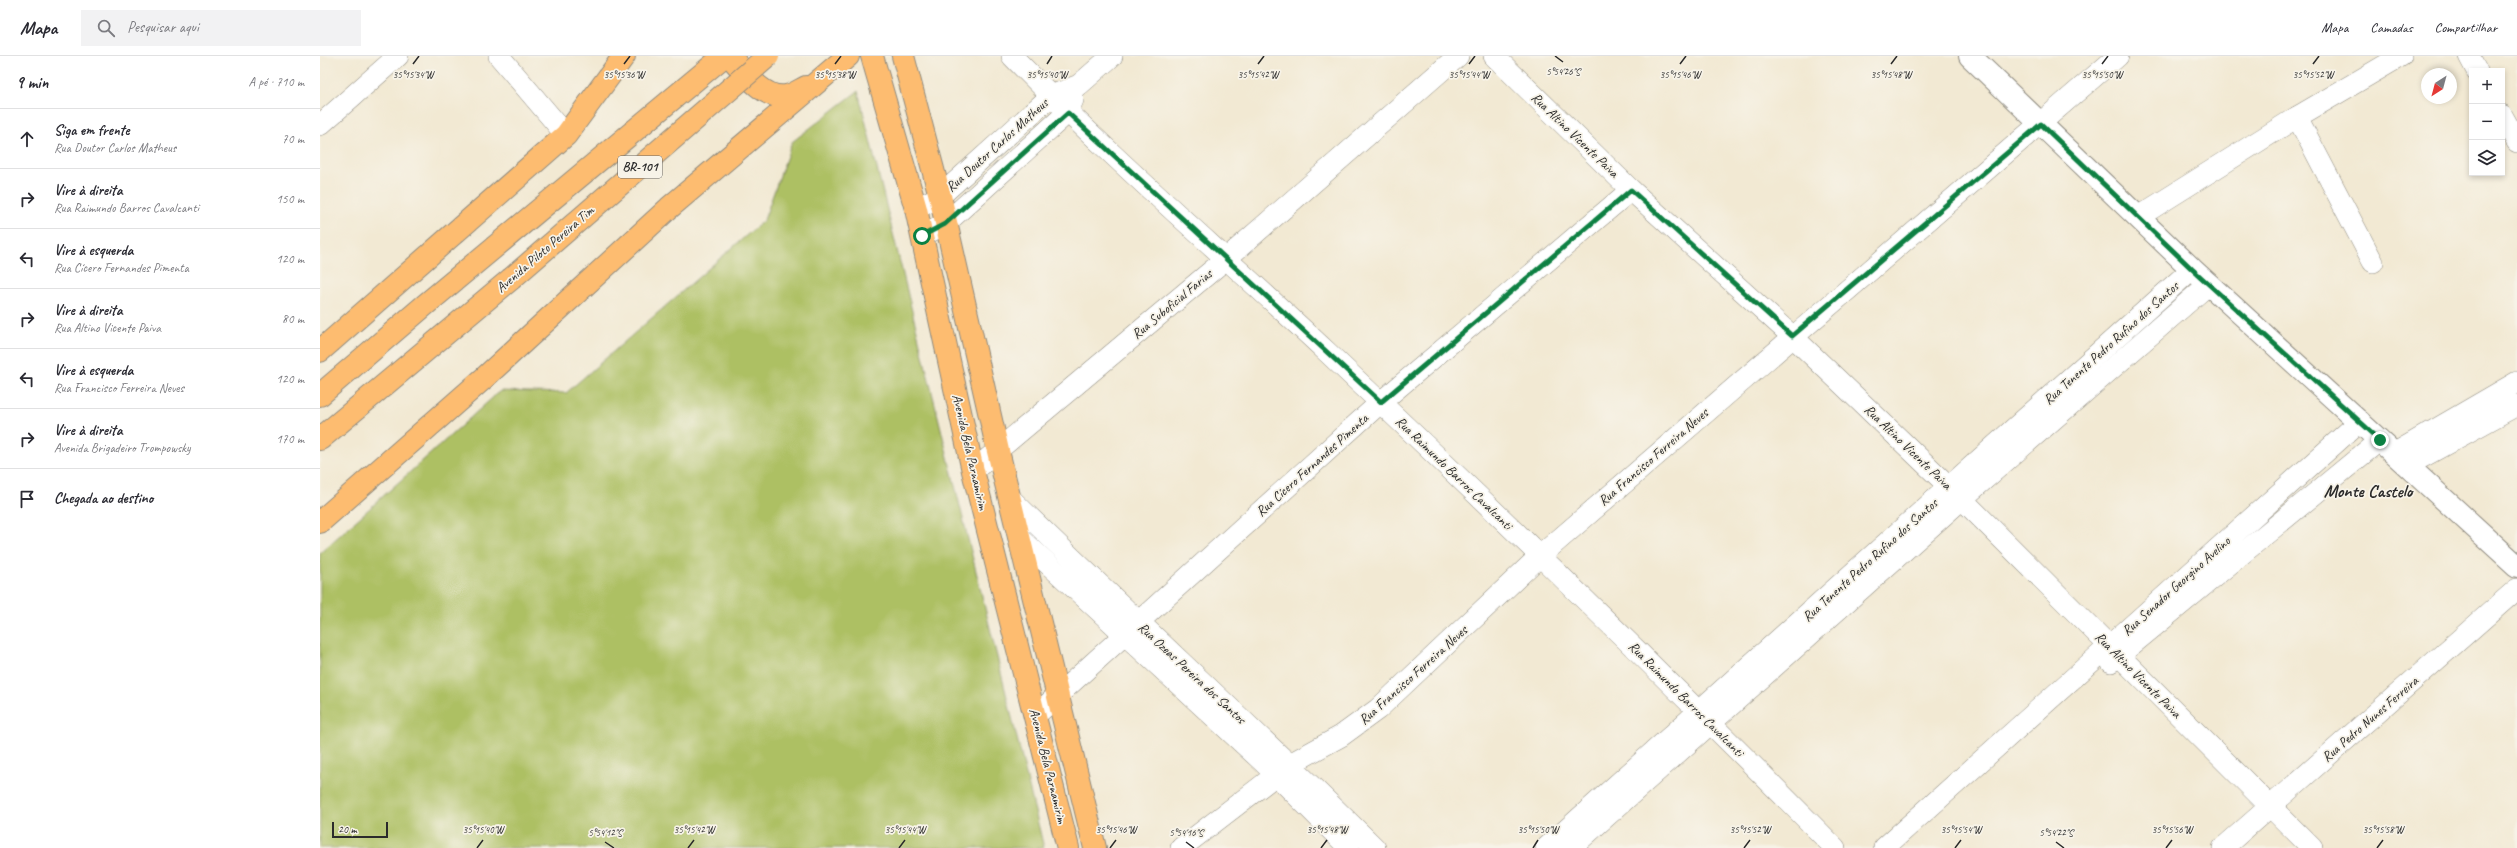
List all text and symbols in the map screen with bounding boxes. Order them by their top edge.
search box [81,10,361,46]
text: Mapa [20,16,57,40]
icon: search [95,17,117,39]
text: Pesquisar aqui [127,18,199,37]
text: Mapa [2321,19,2348,36]
text: Camadas [2370,19,2413,36]
text: Compartilhar [2435,19,2497,36]
text: 5°54'26"S [1546,65,1582,78]
text: 35°15'34"W [393,68,435,81]
text: 35°15'36"W [604,68,646,81]
text: 35°15'38"W [815,68,857,81]
text: 35°15'40"W [1027,68,1069,81]
text: 35°15'42"W [1238,68,1280,81]
text: 35°15'44"W [1449,68,1491,81]
text: 35°15'46"W [1660,68,1702,81]
text: 35°15'48"W [1871,68,1913,81]
text: 35°15'50"W [2082,68,2124,81]
text: 35°15'52"W [2293,68,2335,81]
north arrow [2421,68,2457,104]
map controls [2469,68,2505,176]
button: + [2469,68,2505,104]
text: 9 min [16,72,48,93]
text: A pé · 710 m [248,74,304,90]
street label: Rua Altino Vicente Paiva [1528,89,1623,182]
street label: Rua Doutor Carlos Matheus [942,94,1053,195]
button: − [2469,104,2505,140]
text: Siga em frente [54,121,130,140]
icon: ahead [16,128,38,150]
text: 70 m [282,131,304,147]
text: Rua Doutor Carlos Matheus [54,140,176,156]
button: layers [2469,140,2505,176]
road number: BR-101 [618,156,662,178]
text: Vire à direita [54,181,123,200]
icon: right [16,188,38,210]
text: 150 m [276,191,304,207]
text: Rua Raimundo Barros Cavalcanti [54,200,199,216]
street label: Avenida Piloto Pereira Tim [493,201,599,296]
route start [913,227,931,245]
text: Vire à esquerda [54,241,133,260]
icon: left [16,248,38,270]
text: 120 m [276,251,304,267]
text: Rua Cícero Fernandes Pimenta [54,260,189,276]
street label: Rua Suboficial Farias [1128,265,1217,343]
street label: Rua Tenente Pedro Rufino dos Santos [2040,277,2183,408]
text: Vire à direita [54,301,123,320]
icon: right [16,308,38,330]
text: 80 m [282,311,304,327]
text: Rua Altino Vicente Paiva [54,320,161,336]
text: Vire à esquerda [54,361,133,380]
icon: left [16,368,38,390]
text: 120 m [276,371,304,387]
text: Rua Francisco Ferreira Neves [54,380,184,396]
street label: Avenida Bela Parnamirim [948,393,992,513]
street label: Rua Altino Vicente Paiva [1861,401,1956,494]
street label: Rua Francisco Ferreira Neves [1595,404,1712,509]
street label: Rua Cícero Fernandes Pimenta [1252,409,1373,520]
street label: Rua Raimundo Barros Cavalcanti [1392,413,1518,535]
text: Vire à direita [54,421,123,440]
icon: right [16,428,38,450]
text: 170 m [276,431,304,447]
route end [2371,431,2389,449]
text: Avenida Brigadeiro Trompowsky [54,440,191,456]
district label: Monte Castelo [2324,480,2414,502]
icon: arrive [16,488,38,510]
text: Chegada ao destino [54,489,153,508]
street label: Rua Tenente Pedro Rufino dos Santos [1799,494,1942,625]
street label: Rua Senador Georgino Avelino [2118,532,2234,639]
street label: Rua Ozeas Pereira dos Santos [1135,619,1250,728]
street label: Rua Francisco Ferreira Neves [1355,621,1472,728]
street label: Rua Altino Vicente Paiva [2091,628,2185,722]
street label: Rua Raimundo Barros Cavalcanti [1625,638,1749,762]
street label: Rua Pedro Nunes Ferreira [2318,672,2422,765]
street label: Avenida Bela Parnamirim [1025,707,1071,826]
scale bar [332,820,388,839]
text: 20 m [338,822,357,836]
text: 35°15'40"W [463,823,505,836]
text: 35°15'42"W [674,823,716,836]
text: 35°15'44"W [885,823,927,836]
text: 35°15'46"W [1096,823,1138,836]
text: 35°15'48"W [1307,823,1349,836]
text: 35°15'50"W [1518,823,1560,836]
text: 35°15'52"W [1730,823,1772,836]
text: 35°15'54"W [1941,823,1983,836]
text: 35°15'56"W [2152,823,2194,836]
text: 35°15'58"W [2363,823,2405,836]
text: 5°54'12"S [588,826,624,839]
text: 5°54'16"S [1169,826,1205,839]
text: 5°54'22"S [2039,826,2075,839]

